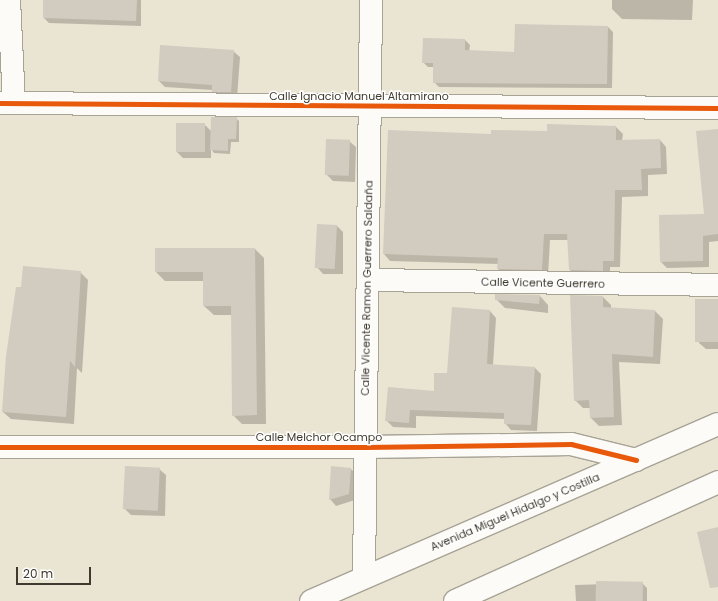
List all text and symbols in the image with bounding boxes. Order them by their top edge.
street label: Calle Ignacio Manuel Altamirano [269,89,449,103]
street label: Calle Vicente Ramon Guerrero Saldaña [359,180,375,396]
street label: Calle Vicente Guerrero [481,275,605,291]
street label: Calle Melchor Ocampo [256,430,382,444]
street label: Avenida Miguel Hidalgo y Costilla [428,470,602,554]
scale bar [18,559,93,585]
text: 20 m [23,565,53,582]

